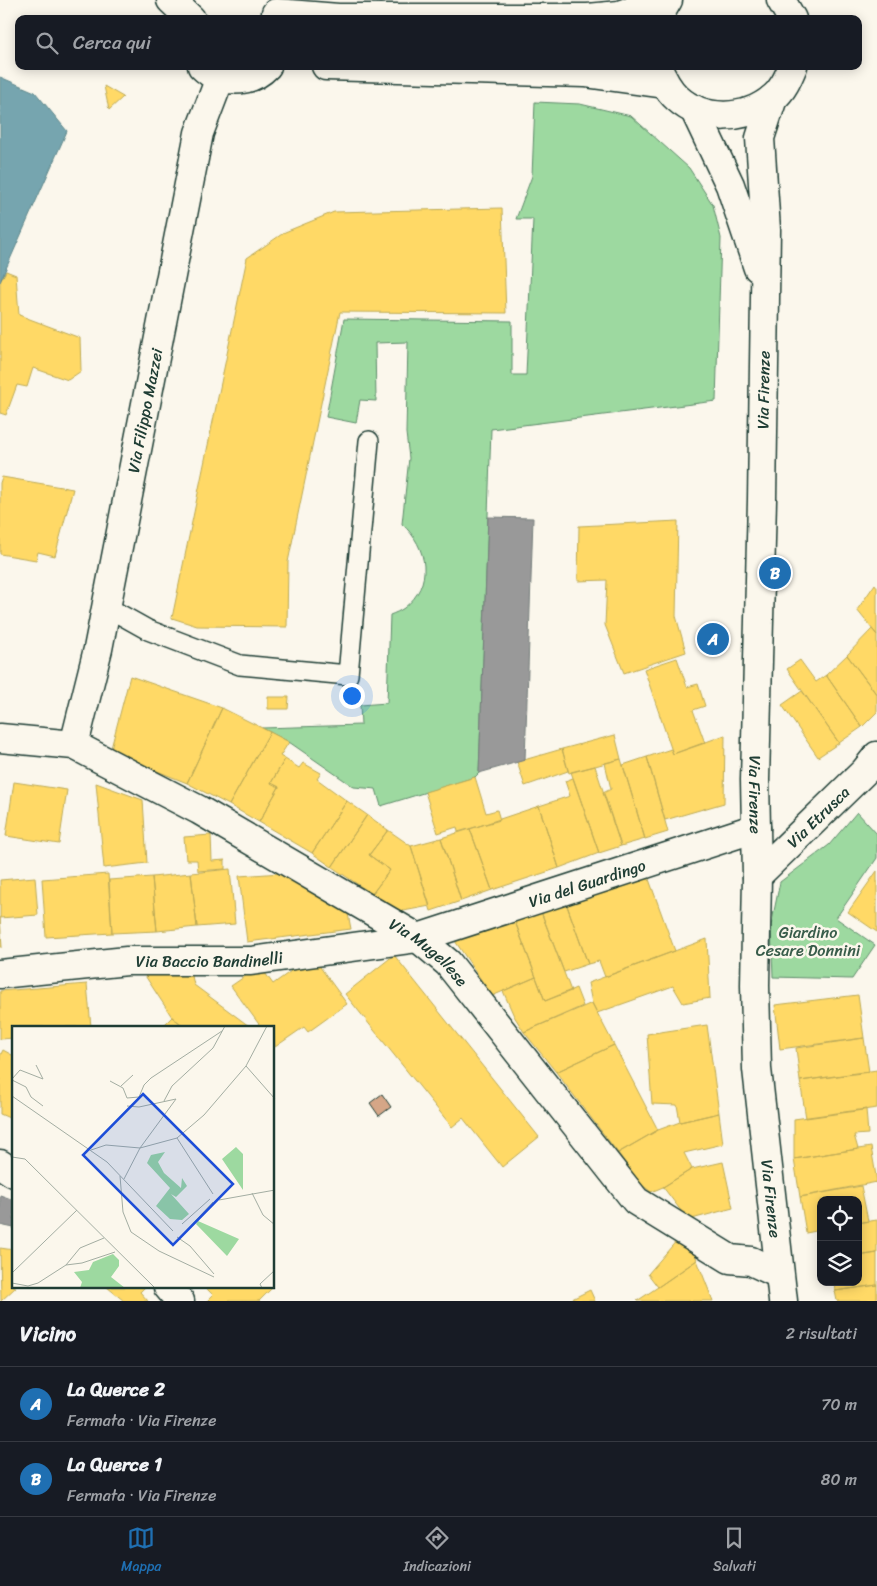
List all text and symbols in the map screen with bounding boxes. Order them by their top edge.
search box [15,15,862,70]
text: Cerca qui [73,26,151,59]
icon: search [33,29,61,57]
street label: Via Filippo Mazzei [119,345,172,475]
street label: Via Firenze [748,351,779,429]
pin: B [759,554,791,592]
pin: A [697,620,729,658]
your location [339,683,365,709]
street label: Via Firenze [740,755,770,834]
street label: Via Etrusca [780,779,857,855]
street label: Via del Guardingo [525,851,650,916]
street label: Via Mugellese [383,910,476,993]
park label: Giardino Cesare Donnini [756,918,861,965]
street label: Via Baccio Bandinelli [136,943,285,976]
inset map [12,1026,275,1288]
street label: Via Firenze [752,1158,790,1239]
map controls [817,1196,862,1286]
button: locate [817,1196,862,1241]
button: layers [817,1241,862,1286]
text: Vicino [20,1315,76,1353]
text: 2 risultati [786,1319,857,1348]
text: La Querce 2 [67,1373,165,1406]
text: A [31,1390,41,1419]
text: 70 m [821,1390,857,1419]
text: Fermata · Via Firenze [67,1406,216,1435]
text: La Querce 1 [67,1448,162,1481]
text: B [31,1465,41,1494]
text: 80 m [821,1465,857,1494]
text: Fermata · Via Firenze [67,1481,216,1510]
tab: Mappa [121,1524,161,1579]
tab: Indicazioni [404,1524,471,1579]
tab: Salvati [713,1524,756,1579]

